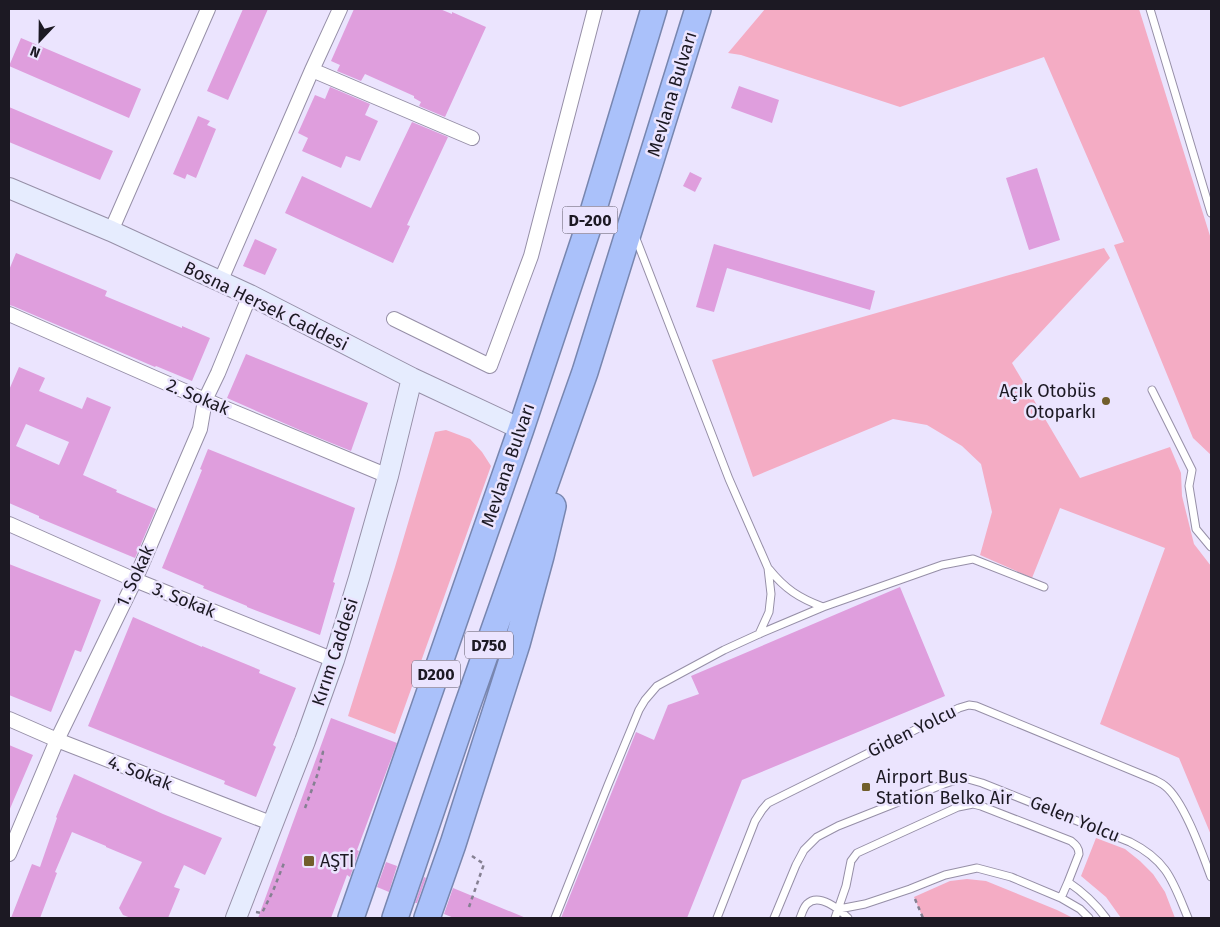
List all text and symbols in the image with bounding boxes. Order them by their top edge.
north arrow [15,15,65,65]
street label: Mevlana Bulvarı [643,29,701,159]
text: N [28,42,43,61]
road number: D-200 [562,206,618,234]
street label: Bosna Hersek Caddesi [180,257,352,355]
street label: 2. Sokak [163,374,234,420]
place label: Açık Otobüs Otoparkı [999,380,1096,423]
marker: Açık Otobüs Otoparkı [1100,395,1112,407]
street label: Mevlana Bulvarı [477,400,539,530]
street label: 1. Sokak [111,541,159,610]
street label: 3. Sokak [149,577,220,623]
street label: Kırım Caddesi [307,595,363,709]
road number: D750 [465,632,513,658]
road number: D200 [412,661,460,688]
street label: Giden Yolcu [864,700,960,762]
street label: 4. Sokak [105,751,176,796]
place label: Airport Bus Station Belko Air [876,766,1012,809]
marker: Airport Bus Station Belko Air [860,781,872,793]
street label: Gelen Yolcu [1027,791,1123,847]
place label: AŞTİ [320,850,354,872]
marker: AŞTİ [302,854,316,868]

